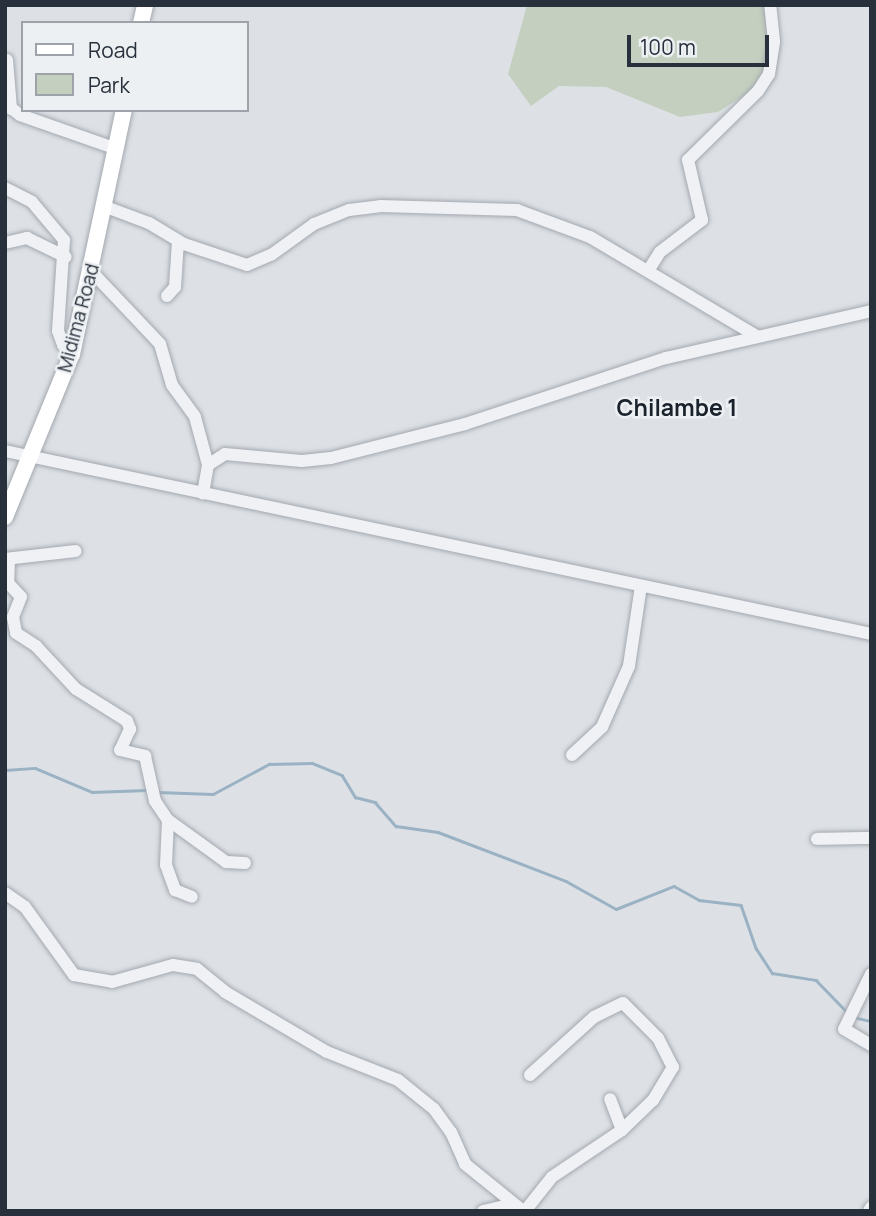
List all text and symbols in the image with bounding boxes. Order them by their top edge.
legend [21,21,248,112]
scale bar [631,21,773,65]
text: 100 m [640,33,696,61]
text: Road [88,36,138,64]
text: Park [88,71,130,99]
street label: Midima Road [54,261,104,375]
district label: Chilambe 1 [617,393,737,421]

